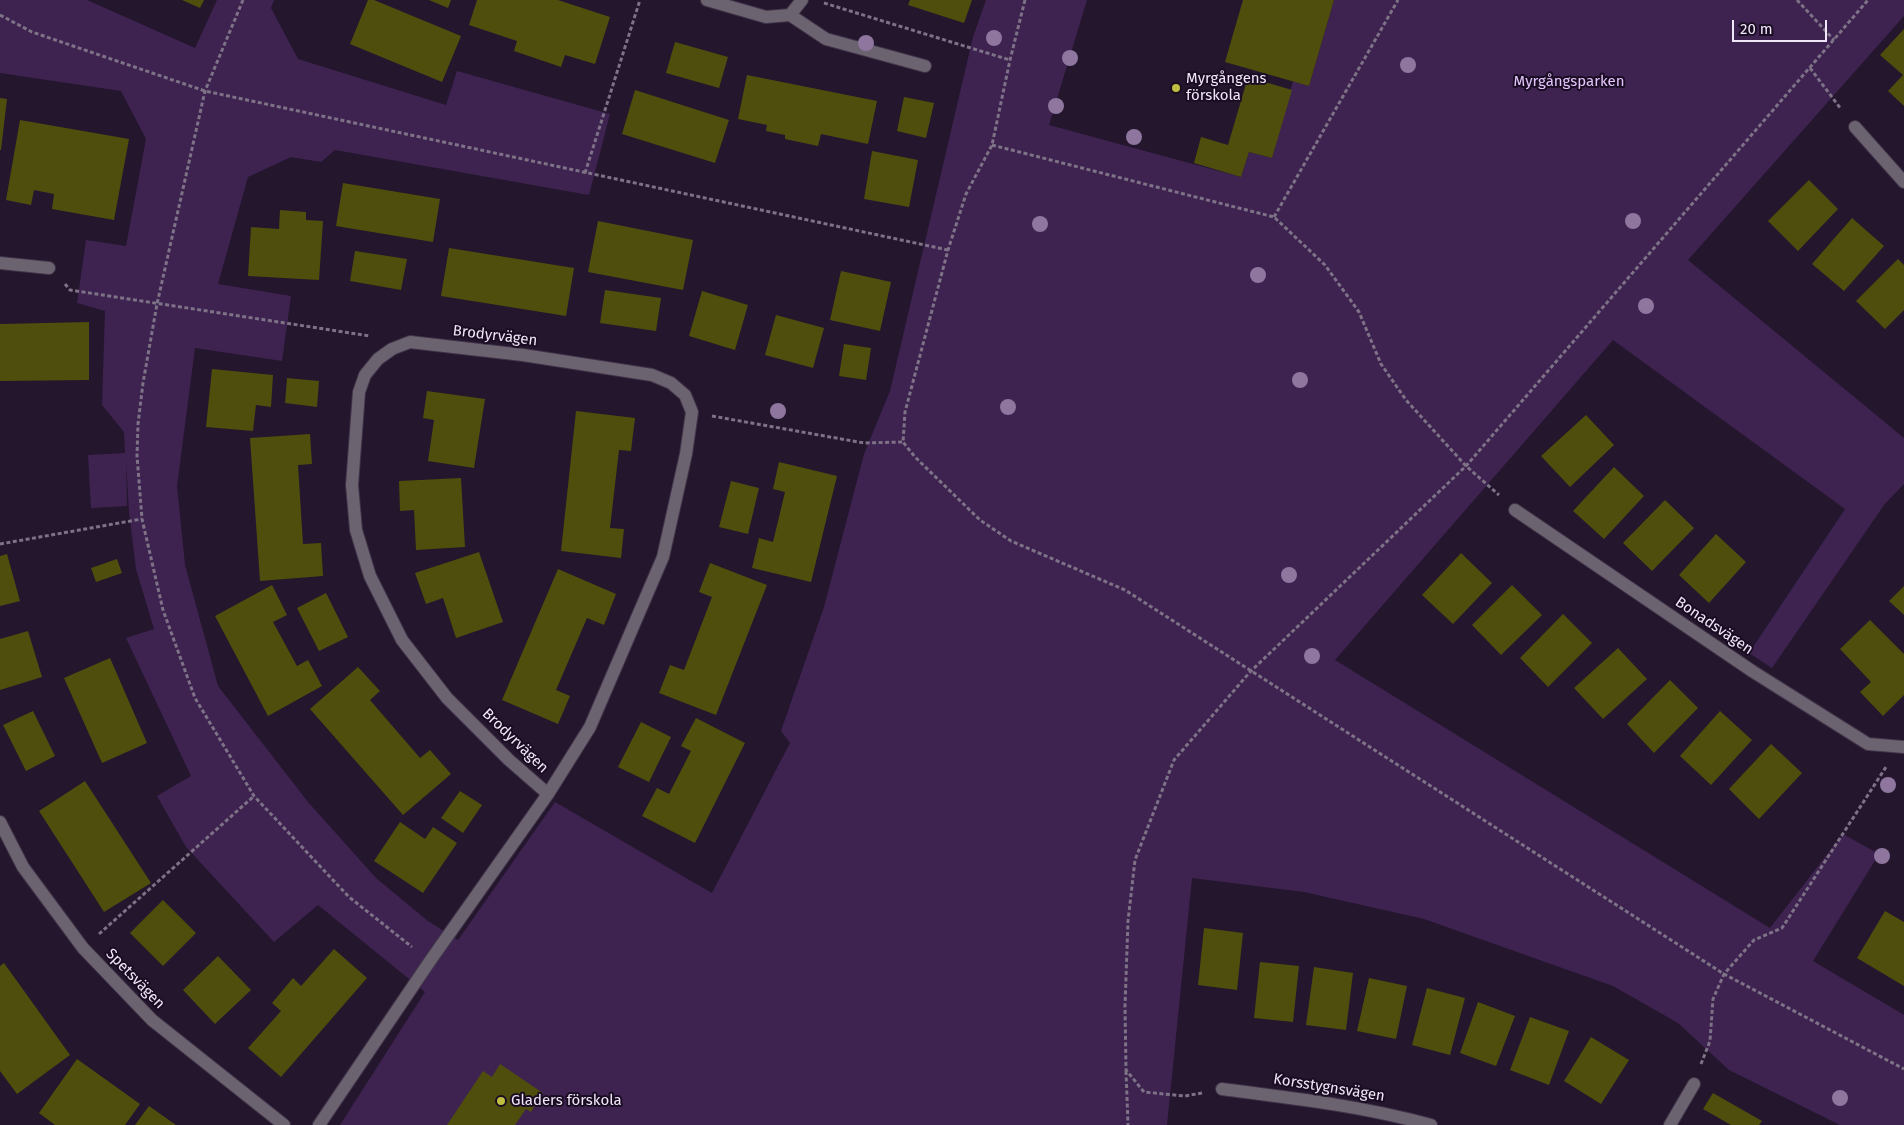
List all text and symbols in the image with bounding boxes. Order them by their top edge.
scale bar [1734,10,1829,42]
text: 20 m [1740,20,1773,38]
place label: Myrgångens förskola [1186,70,1267,105]
park label: Myrgångsparken [1514,73,1624,91]
marker: Myrgångens förskola [1170,82,1182,94]
street label: Brodyrvägen [452,322,538,350]
street label: Bonadsvägen [1672,593,1756,659]
street label: Brodyrvägen [478,705,552,777]
street label: Spetsvägen [102,945,168,1013]
street label: Korsstygnsvägen [1272,1070,1386,1106]
place label: Gladers förskola [511,1092,622,1110]
marker: Gladers förskola [495,1095,507,1107]

